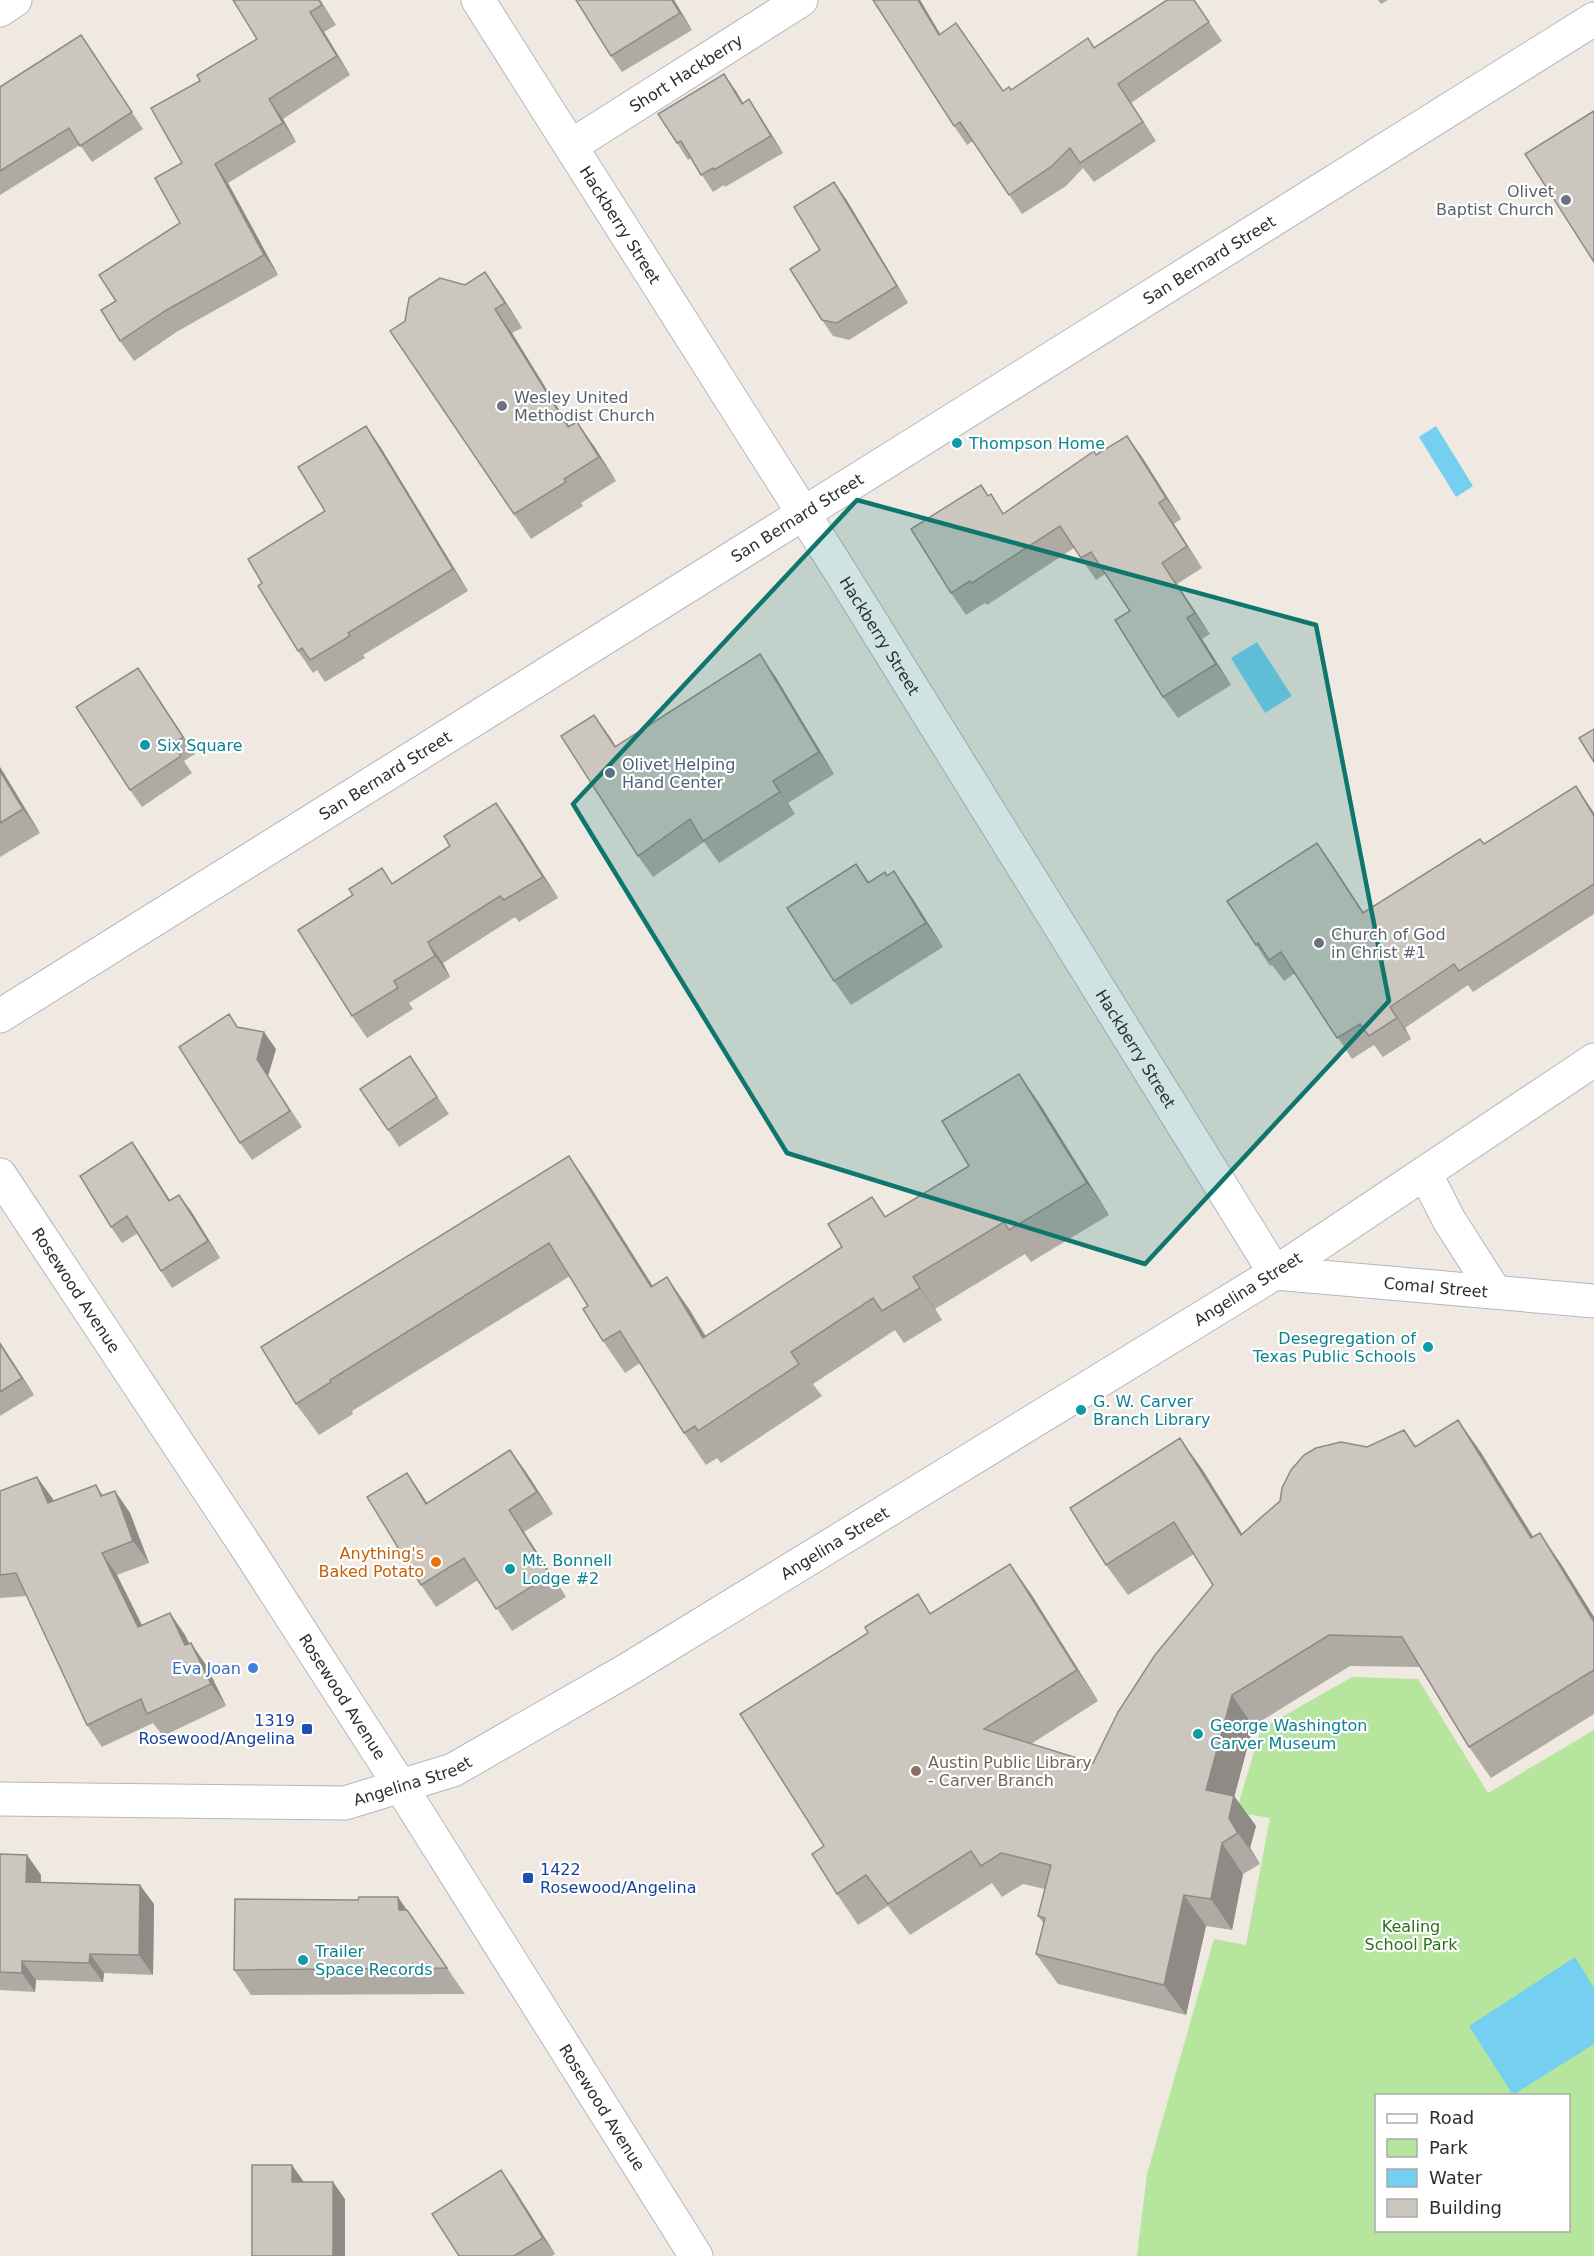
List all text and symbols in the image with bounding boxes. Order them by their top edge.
street label: Short Hackberry [626,30,746,116]
street label: Hackberry Street [576,162,665,287]
place label: Olivet Baptist Church [1436,182,1554,219]
marker: Olivet Baptist Church [1559,193,1573,207]
street label: San Bernard Street [1139,211,1279,308]
place label: Wesley United Methodist Church [514,388,655,425]
marker: Wesley United Methodist Church [495,399,509,413]
place label: Thompson Home [968,434,1105,453]
marker: Thompson Home [950,436,964,450]
street label: San Bernard Street [727,469,867,566]
street label: Hackberry Street [836,573,924,698]
street label: San Bernard Street [315,727,455,824]
place label: Six Square [157,736,242,755]
marker: Six Square [138,738,152,752]
place label: Olivet Helping Hand Center [622,755,735,792]
marker: Olivet Helping Hand Center [603,766,617,780]
place label: Church of God in Christ #1 [1331,925,1446,962]
marker: Church of God in Christ #1 [1312,936,1326,950]
street label: Hackberry Street [1092,986,1180,1111]
street label: Rosewood Avenue [28,1224,124,1356]
street label: Angelina Street [1191,1248,1305,1330]
street label: Comal Street [1383,1273,1489,1301]
place label: Desegregation of Texas Public Schools [1252,1329,1416,1366]
marker: Desegregation of Texas Public Schools [1421,1340,1435,1354]
place label: G. W. Carver Branch Library [1093,1392,1210,1429]
marker: G. W. Carver Branch Library [1074,1403,1088,1417]
street label: Angelina Street [777,1502,892,1583]
place label: Anything's Baked Potato [318,1544,424,1581]
place label: Mt. Bonnell Lodge #2 [522,1551,612,1588]
marker: Anything's Baked Potato [429,1555,443,1569]
marker: Mt. Bonnell Lodge #2 [503,1562,517,1576]
street label: Rosewood Avenue [295,1630,390,1763]
place label: Eva Joan [172,1659,241,1678]
marker: Eva Joan [246,1661,260,1675]
place label: 1319 Rosewood/Angelina [139,1711,295,1748]
place label: George Washington Carver Museum [1210,1716,1367,1753]
marker: 1319 Rosewood/Angelina [300,1722,314,1736]
marker: George Washington Carver Museum [1191,1727,1205,1741]
street label: Angelina Street [351,1752,475,1809]
place label: Austin Public Library - Carver Branch [928,1753,1092,1790]
marker: Austin Public Library - Carver Branch [909,1764,923,1778]
place label: 1422 Rosewood/Angelina [540,1860,697,1897]
marker: 1422 Rosewood/Angelina [521,1871,535,1885]
park label: Kealing School Park [1365,1917,1458,1954]
place label: Trailer Space Records [314,1942,432,1979]
marker: Trailer Space Records [296,1953,310,1967]
street label: Rosewood Avenue [556,2040,649,2174]
legend [1375,2094,1570,2232]
text: Road [1429,2107,1474,2128]
text: Park [1429,2137,1468,2158]
text: Water [1429,2167,1483,2188]
text: Building [1429,2197,1502,2218]

